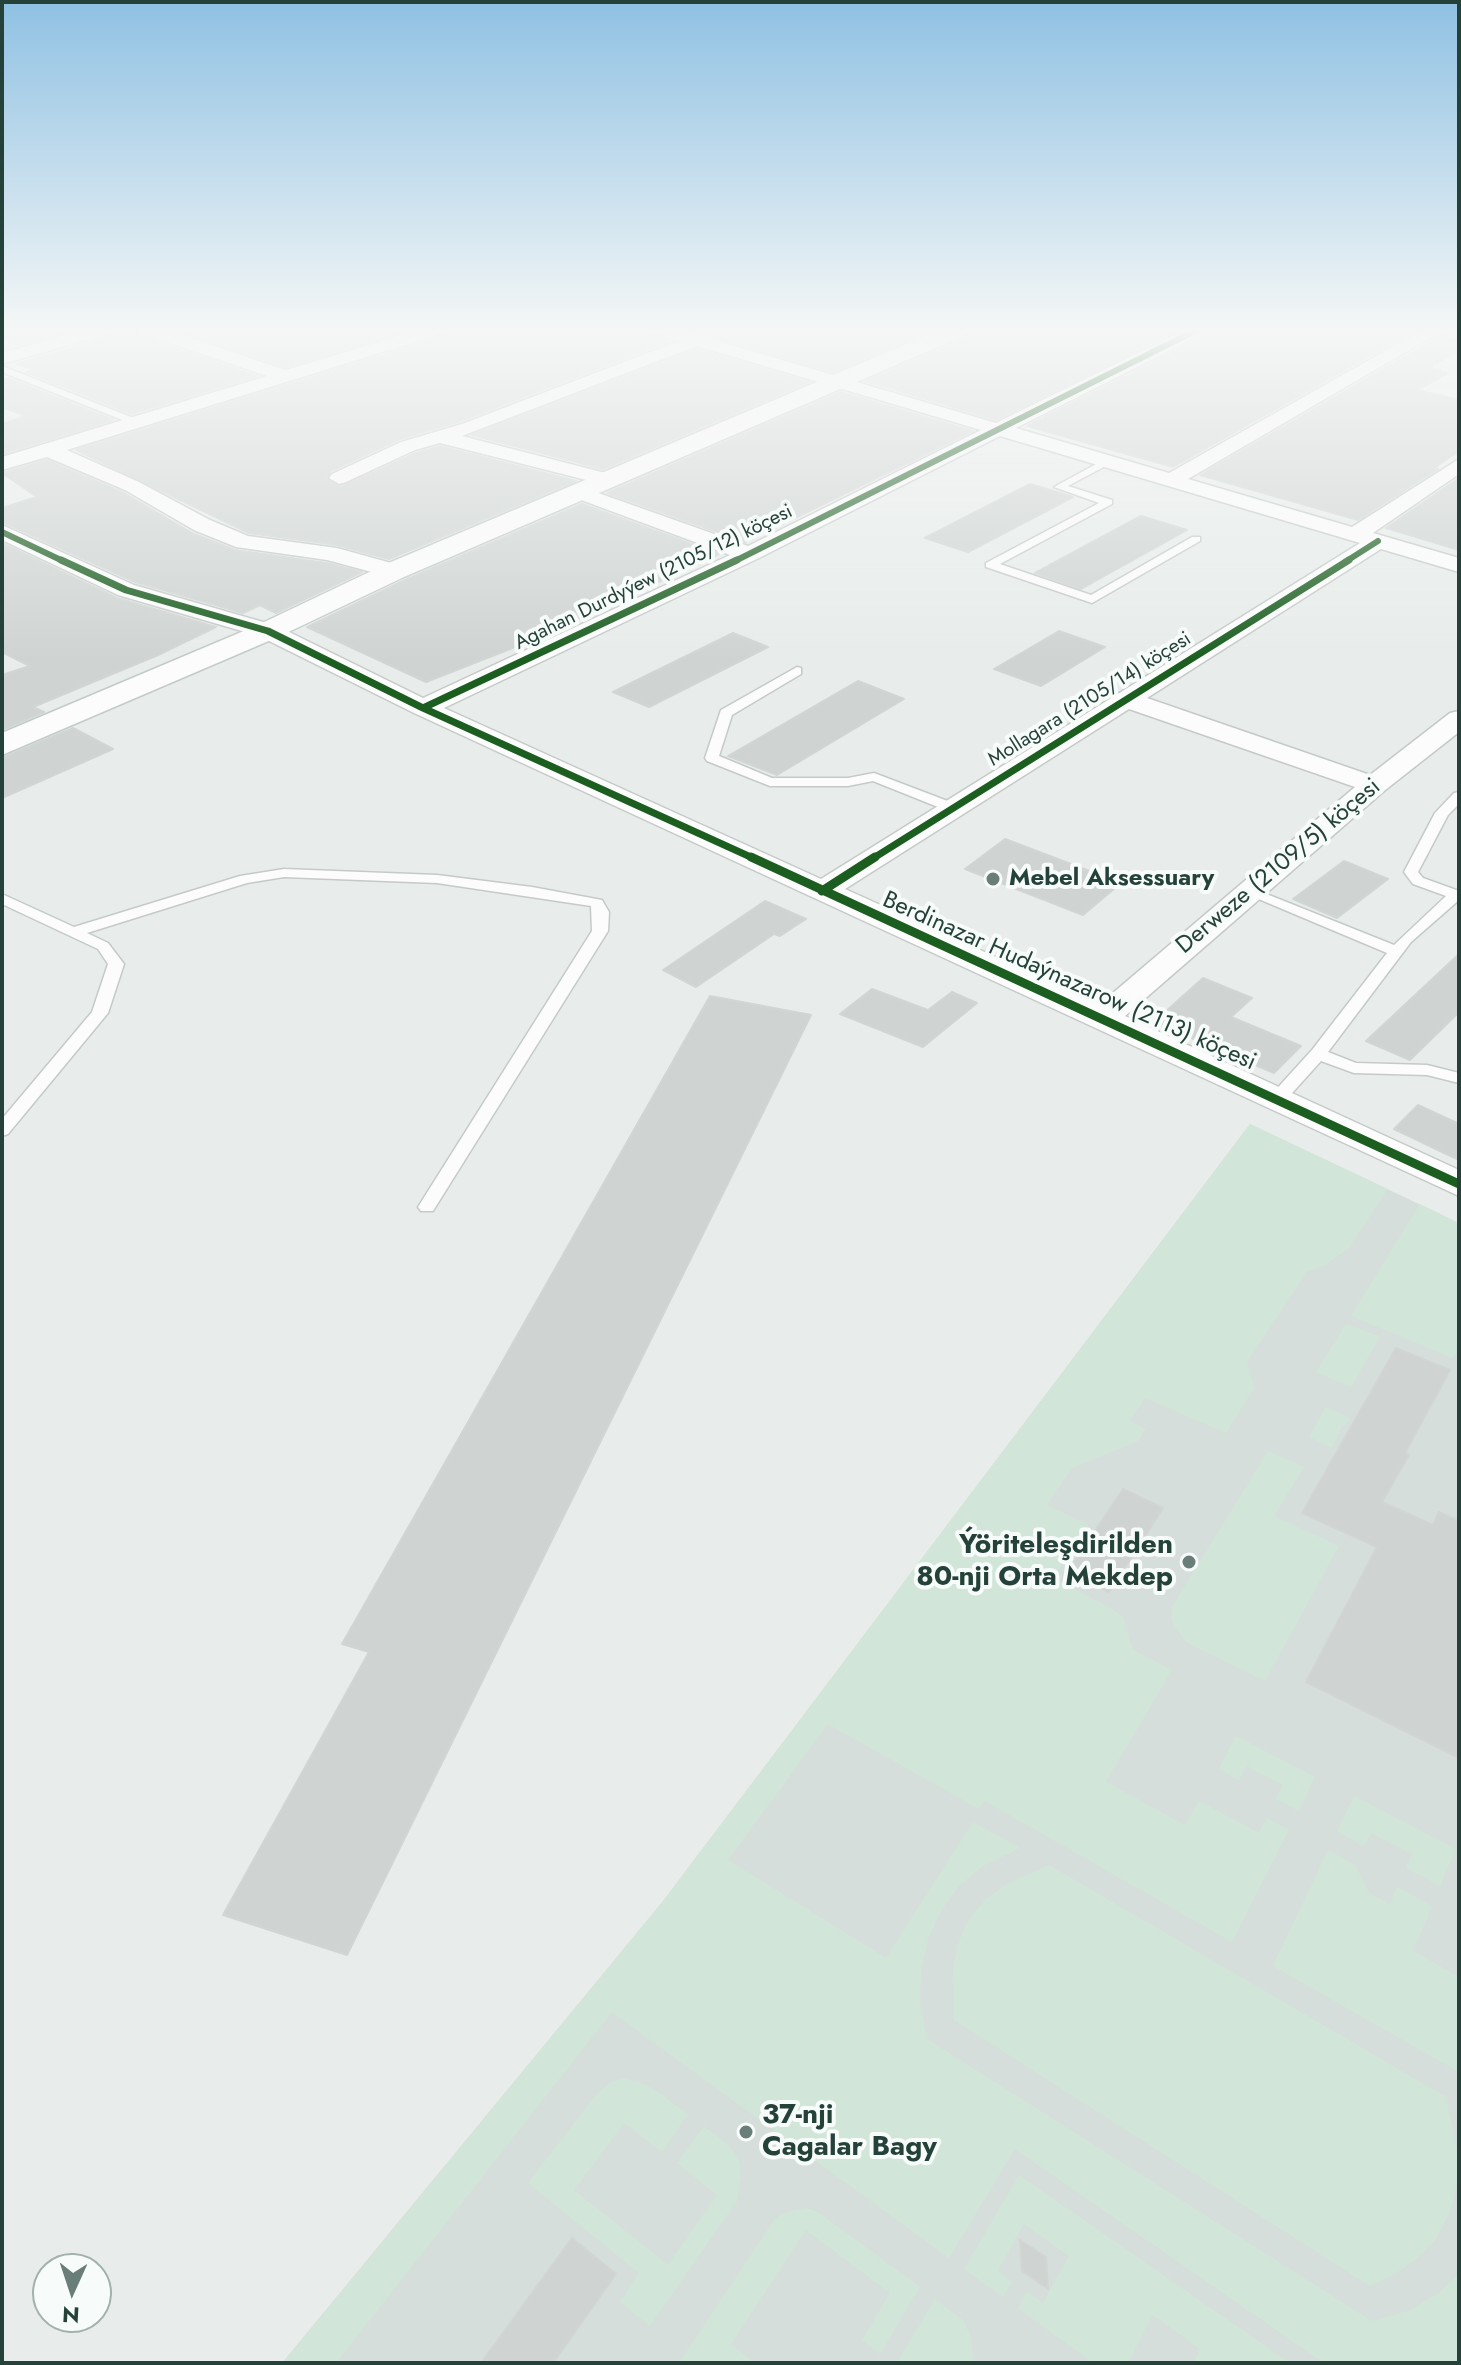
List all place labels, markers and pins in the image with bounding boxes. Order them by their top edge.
place label: Mebel Aksessuary [1009,865,1214,893]
marker: Mebel Aksessuary [984,870,1002,888]
place label: Ýöriteleşdirilden 80-nji Orta Mekdep [916,1529,1173,1595]
marker: Ýöriteleşdirilden 80-nji Orta Mekdep [1180,1553,1198,1571]
place label: 37-nji Cagalar Bagy [762,2099,937,2165]
marker: 37-nji Cagalar Bagy [737,2123,755,2141]

